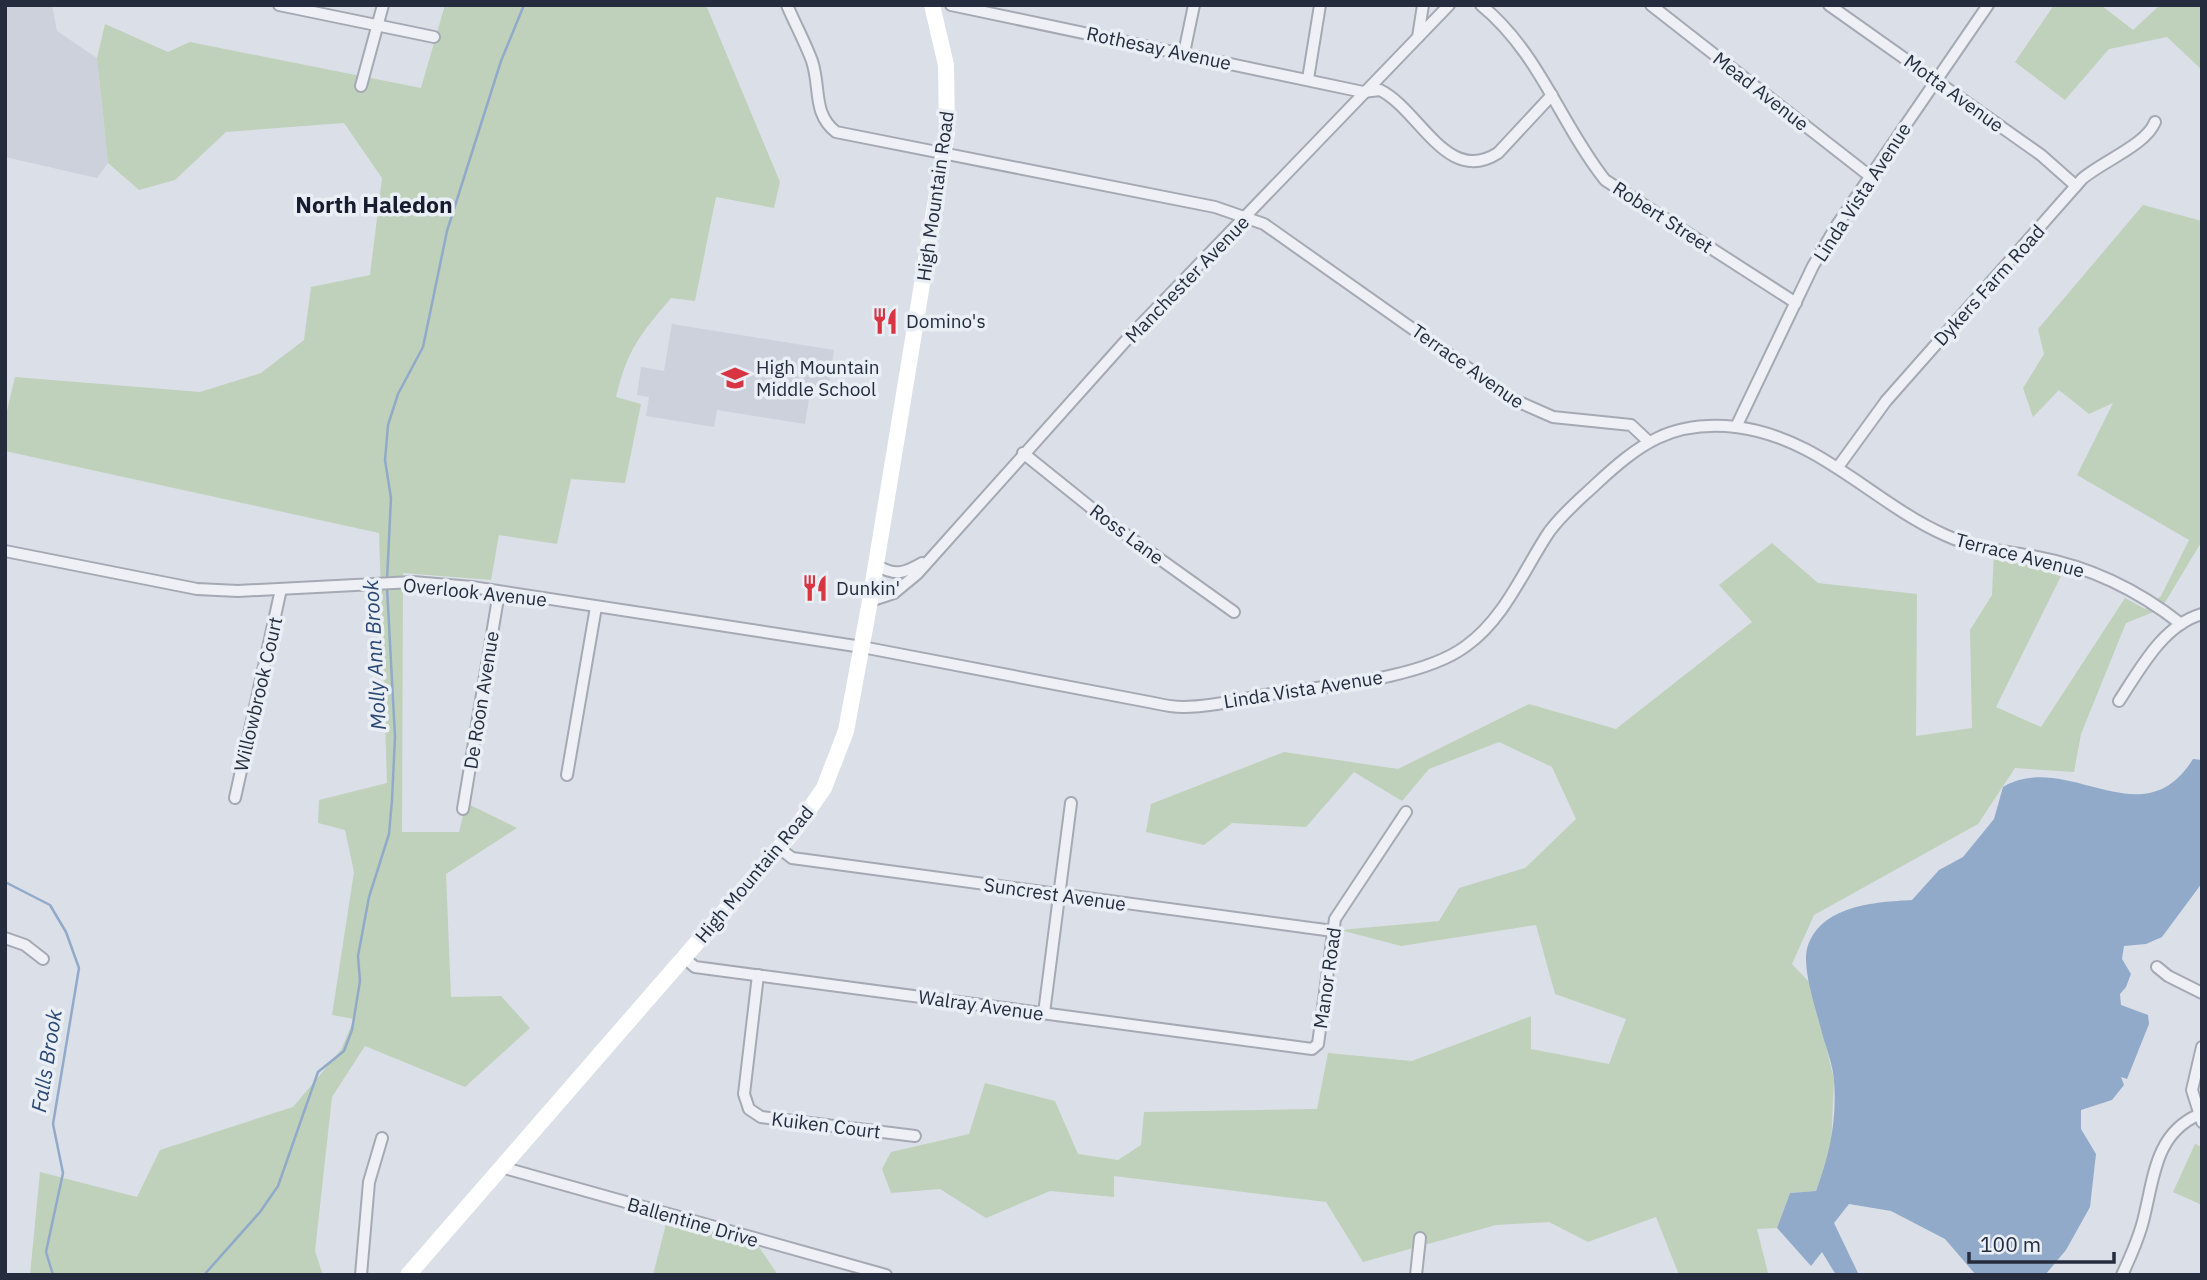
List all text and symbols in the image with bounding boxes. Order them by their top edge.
street label: Rothesay Avenue [1085,21,1233,75]
street label: Mead Avenue [1708,46,1814,136]
street label: Motta Avenue [1899,49,2009,137]
street label: High Mountain Road [911,109,959,283]
street label: Linda Vista Avenue [1808,118,1916,266]
street label: Robert Street [1609,176,1717,258]
district label: North Haledon [295,189,453,219]
street label: Manchester Avenue [1120,210,1254,348]
street label: Dykers Farm Road [1928,219,2050,351]
restaurant icon: Domino's [870,306,900,336]
place label: Domino's [906,309,986,333]
street label: Terrace Avenue [1407,318,1529,414]
place label: High Mountain Middle School [756,355,880,401]
school or university icon: High Mountain Middle School [720,363,750,393]
street label: Ross Lane [1085,498,1169,570]
street label: Terrace Avenue [1953,527,2087,583]
street label: Overlook Avenue [402,573,548,611]
restaurant icon: Dunkin' [800,573,830,603]
place label: Dunkin' [836,576,900,600]
water label: Molly Ann Brook [356,578,392,731]
street label: Willowbrook Court [229,614,287,774]
street label: De Roon Avenue [458,629,504,771]
street label: Linda Vista Avenue [1222,665,1384,713]
street label: High Mountain Road [690,801,818,947]
street label: Suncrest Avenue [982,872,1128,916]
street label: Manor Road [1308,926,1346,1030]
street label: Walray Avenue [917,984,1045,1026]
water label: Falls Brook [24,1006,68,1114]
street label: Kuiken Court [770,1106,882,1144]
street label: Ballentine Drive [625,1192,761,1252]
scale bar [1969,1220,2114,1264]
text: 100 m [1980,1230,2041,1258]

